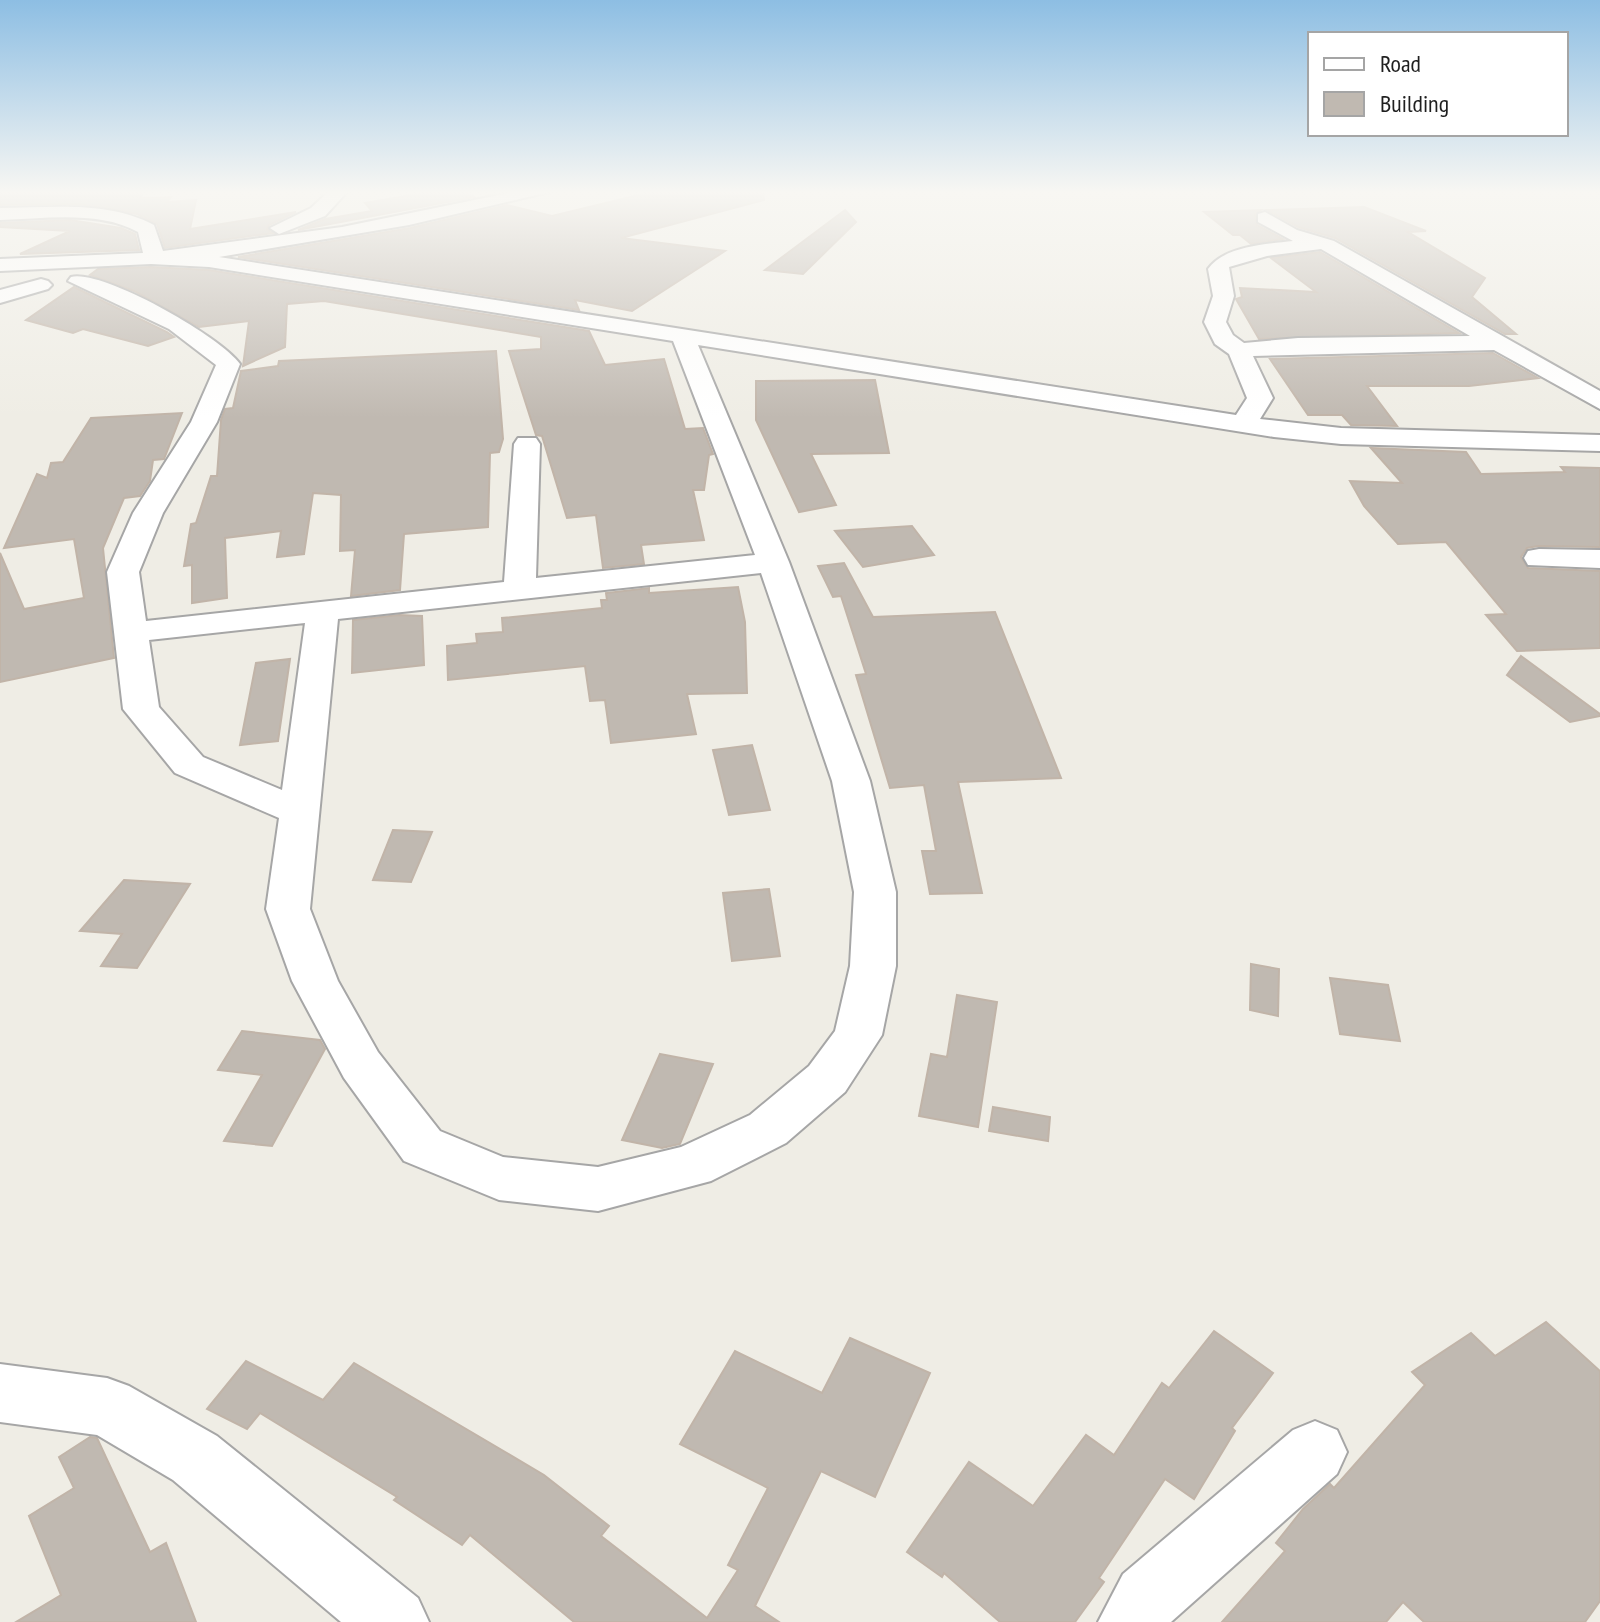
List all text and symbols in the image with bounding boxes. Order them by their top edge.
legend [1308,32,1568,136]
text: Road [1380,48,1421,79]
text: Building [1380,88,1449,119]

